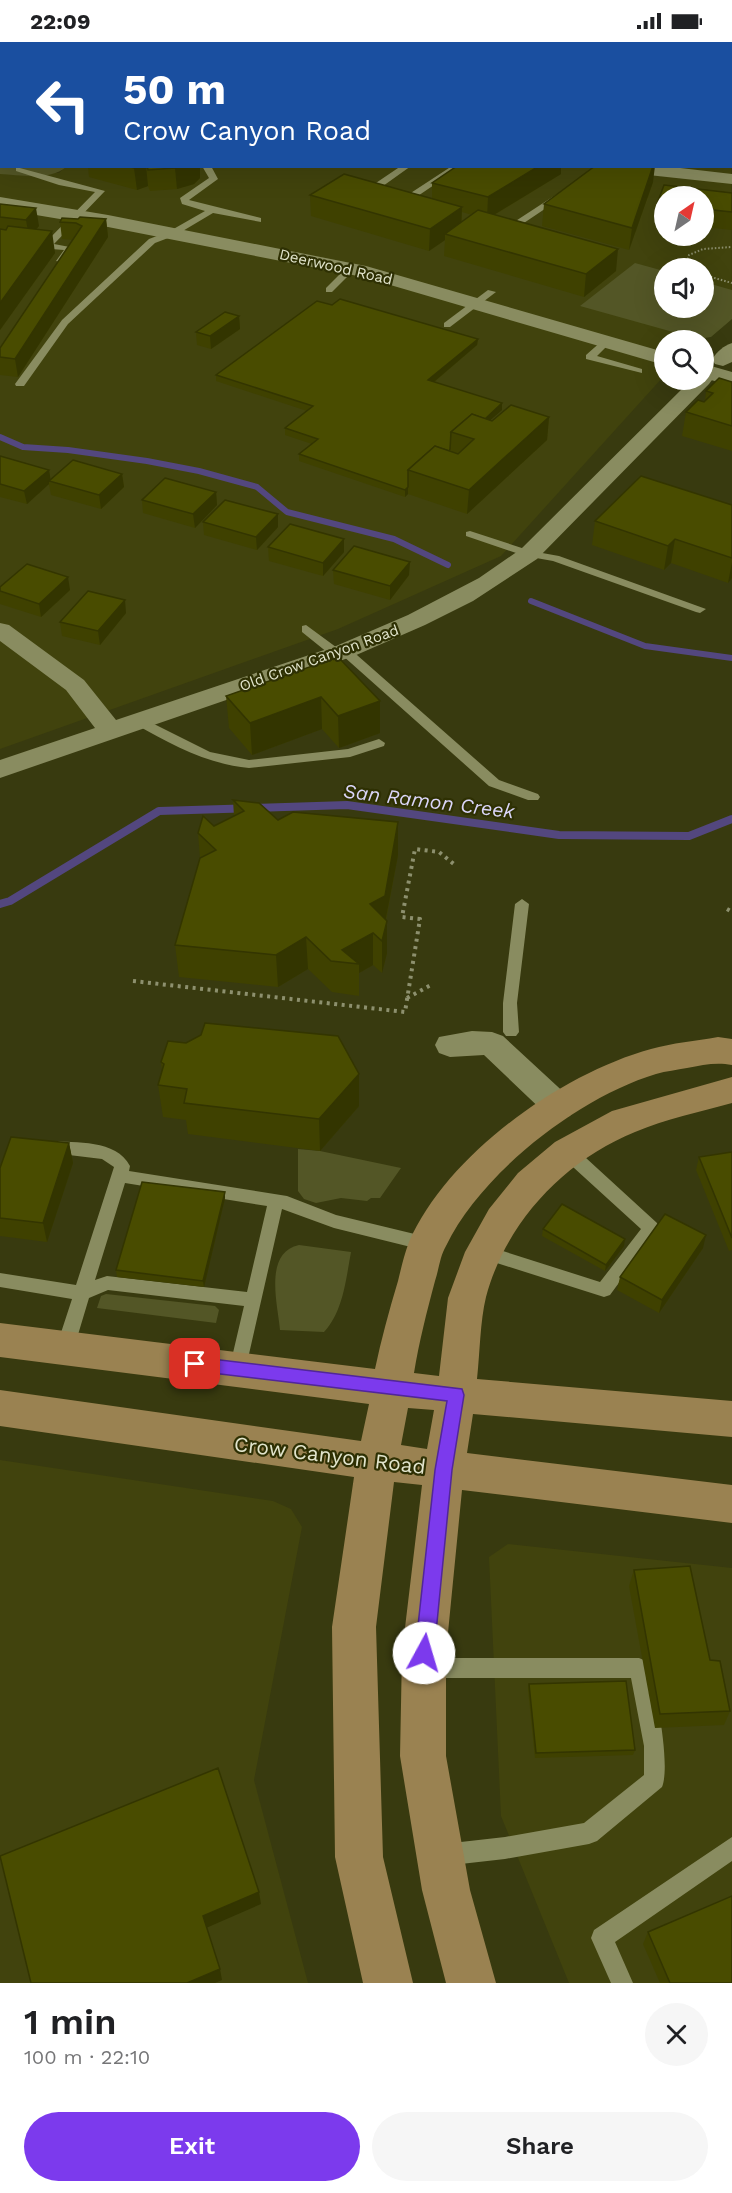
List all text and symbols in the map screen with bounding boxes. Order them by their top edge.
text: 22:09 [30,9,91,34]
text: 50 m [123,65,226,114]
icon: left [24,66,102,144]
text: Crow Canyon Road [123,115,371,147]
north arrow [654,186,714,246]
map controls [654,186,714,390]
street label: Deerwood Road [278,245,394,289]
button: sound [654,258,714,318]
button: search [654,330,714,390]
street label: Old Crow Canyon Road [237,621,401,695]
water label: San Ramon Creek [342,779,517,824]
pin [169,1338,220,1389]
icon: arrive [178,1347,211,1380]
street label: Crow Canyon Road [233,1431,427,1479]
position arrow [392,1621,456,1685]
text: 1 min [24,2001,116,2043]
button: close [645,2003,708,2066]
text: 100 m · 22:10 [24,2045,150,2069]
button: Exit [24,2112,360,2181]
button: Share [372,2112,708,2181]

